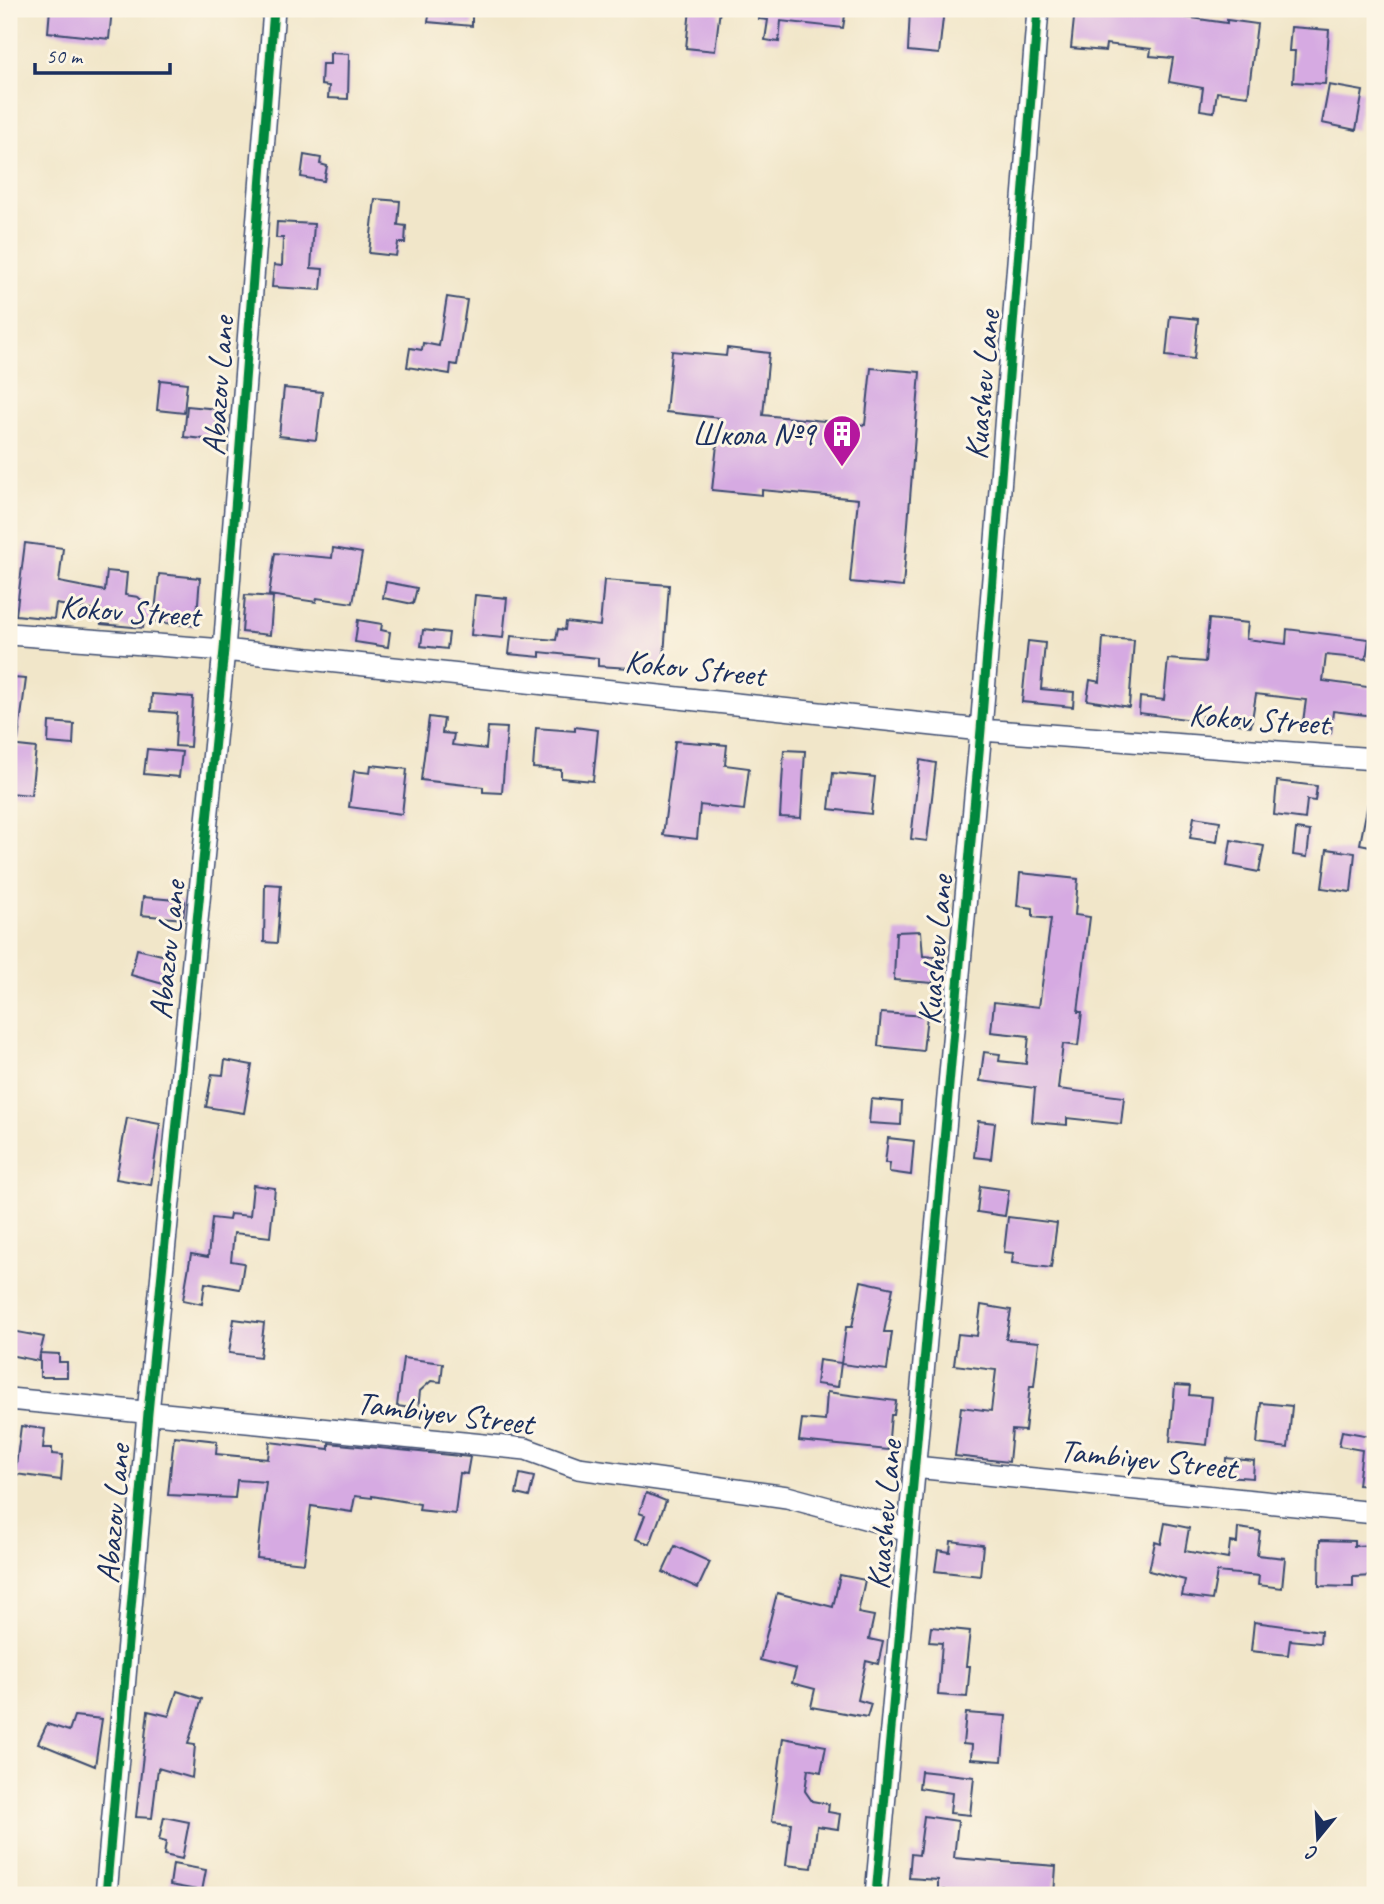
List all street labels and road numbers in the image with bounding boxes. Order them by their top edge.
street label: Kuashev Lane [955,306,1010,461]
street label: Abazov Lane [192,313,244,457]
street label: Kokov Street [59,585,204,637]
street label: Kokov Street [623,640,770,697]
street label: Kokov Street [1188,693,1333,745]
street label: Kuashev Lane [908,871,963,1026]
street label: Abazov Lane [139,876,195,1021]
street label: Tambiyev Street [354,1381,539,1445]
street label: Tambiyev Street [1057,1429,1242,1489]
street label: Kuashev Lane [857,1436,912,1591]
street label: Abazov Lane [86,1441,140,1585]

